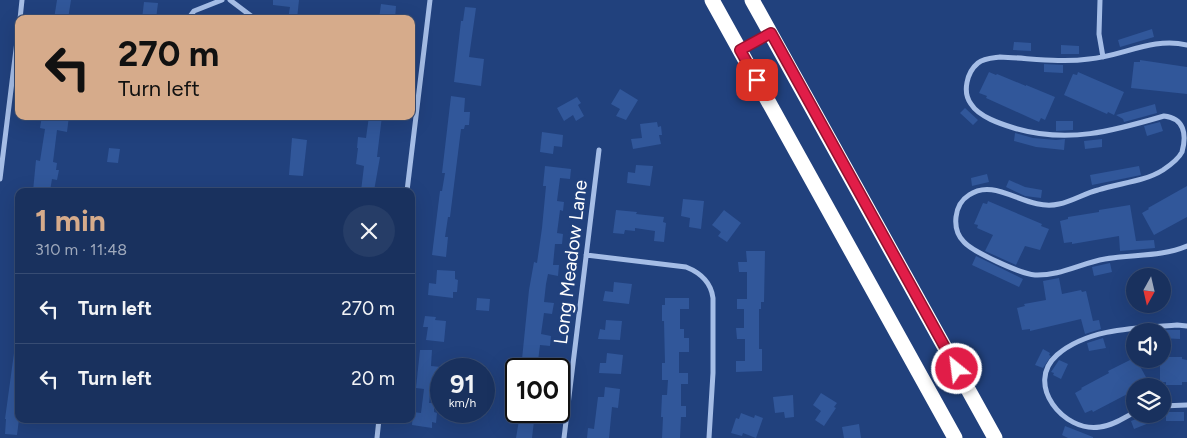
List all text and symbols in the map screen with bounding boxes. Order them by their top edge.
text: 270 m [118,33,219,75]
icon: left [35,35,100,100]
pin [736,59,778,101]
icon: arrive [743,66,771,94]
text: Turn left [118,75,200,102]
street label: Long Meadow Lane [549,179,592,346]
text: 1 min [35,202,106,239]
button: close [343,205,395,257]
text: 310 m · 11:48 [35,240,127,259]
north arrow [1126,268,1171,312]
map controls [1126,268,1171,423]
icon: left [35,295,63,323]
text: Turn left [78,297,152,320]
text: 270 m [341,297,395,320]
button: sound [1126,323,1171,368]
position arrow [930,342,982,394]
speed limit sign: 100 [505,358,570,423]
icon: left [35,365,63,393]
text: Turn left [78,367,152,390]
text: 20 m [351,367,395,390]
text: 91 [450,369,475,399]
button: layers [1126,378,1171,423]
text: km/h [449,396,476,410]

